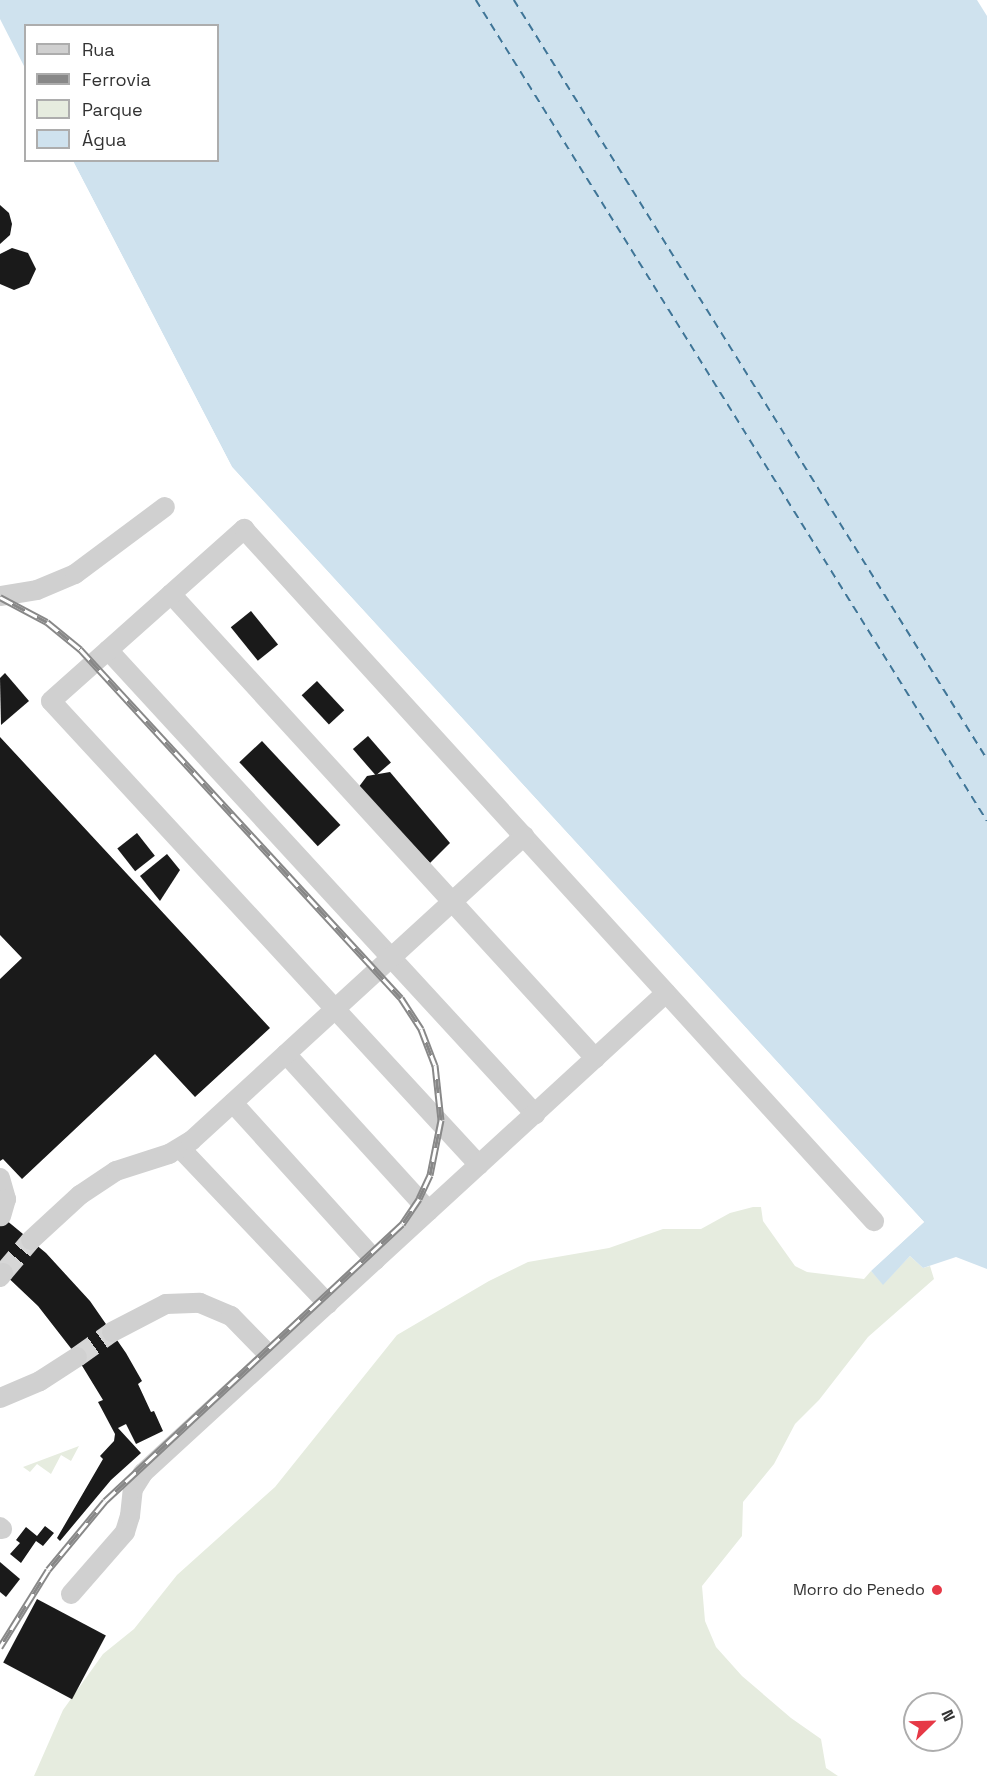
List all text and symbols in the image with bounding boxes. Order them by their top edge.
legend [24,24,219,162]
text: Rua [82,38,115,61]
text: Ferrovia [82,68,151,91]
text: Parque [82,98,143,121]
text: Água [82,128,126,151]
place label: Morro do Penedo [793,1580,925,1600]
marker: Morro do Penedo [930,1583,944,1597]
north arrow [903,1692,963,1752]
text: N [936,1707,960,1725]

